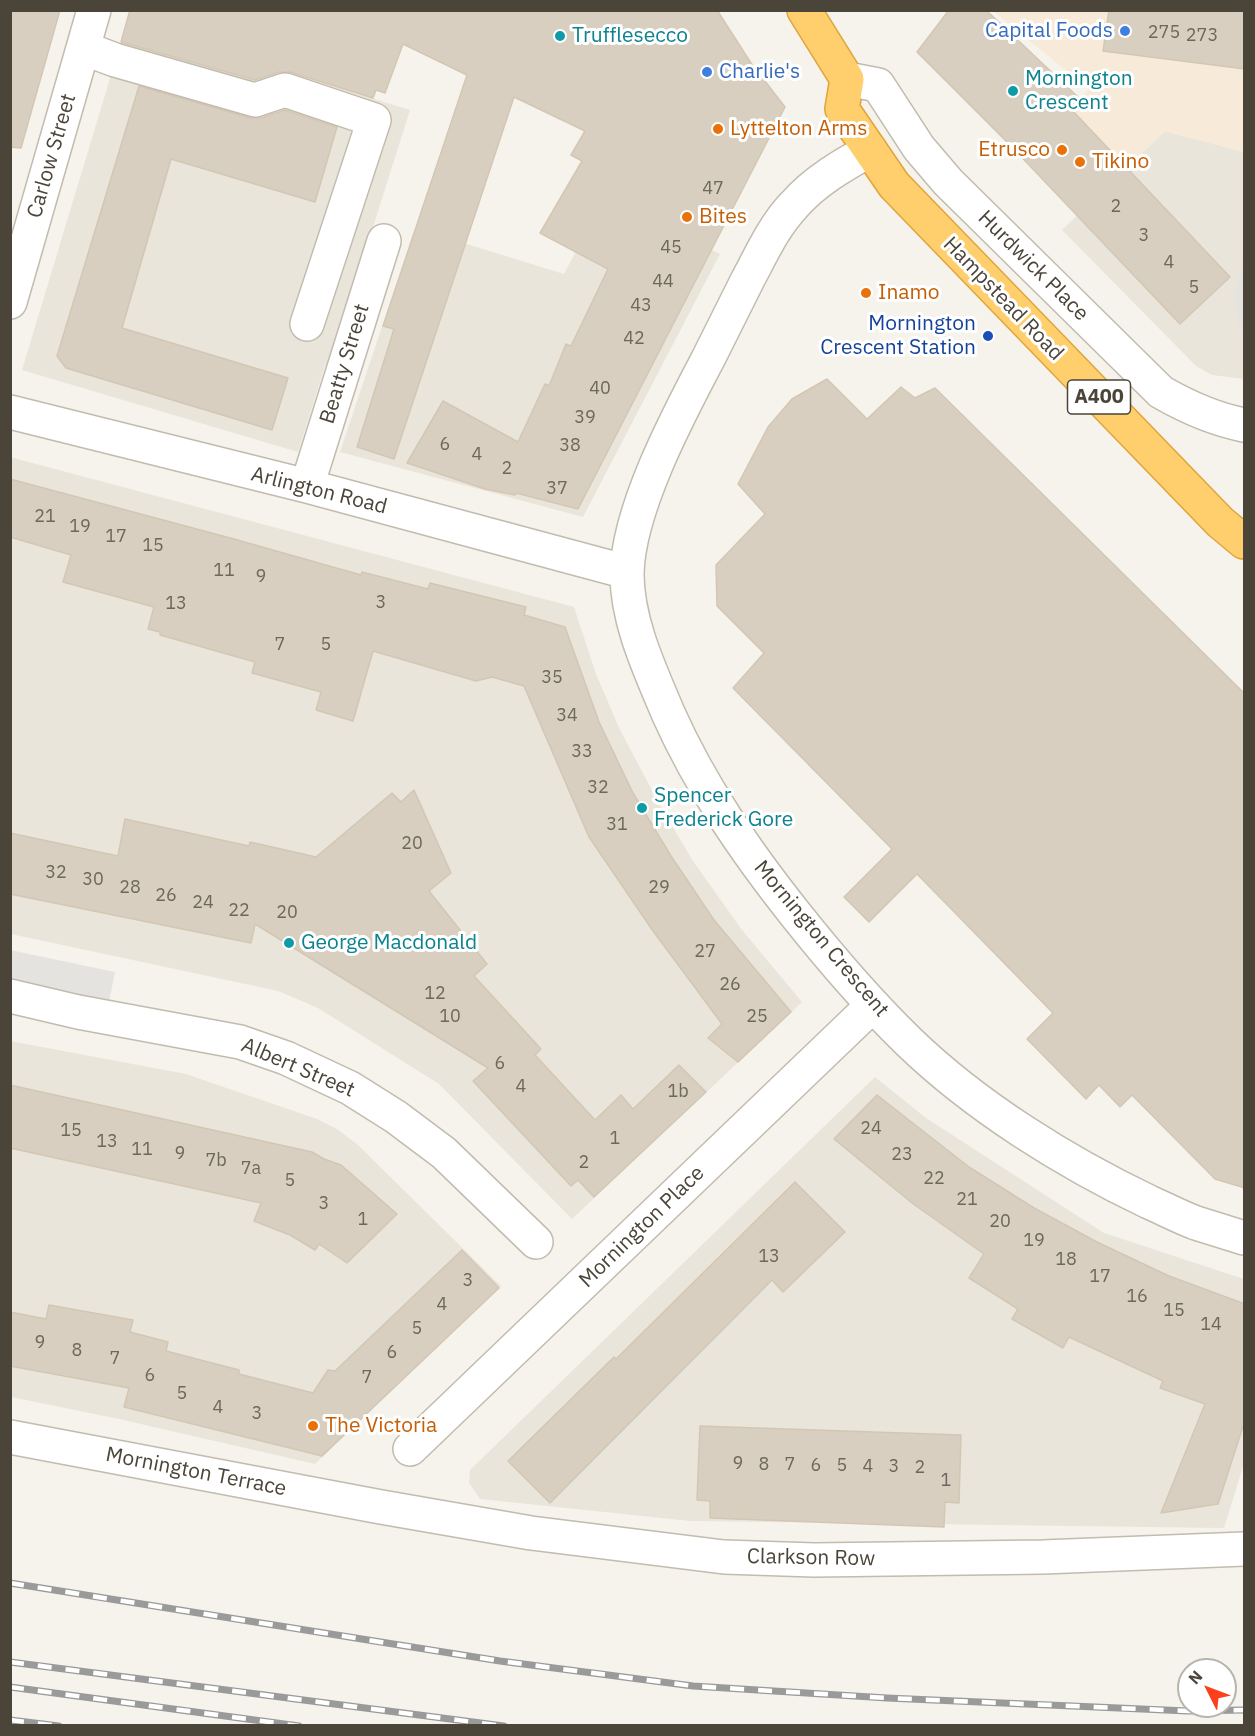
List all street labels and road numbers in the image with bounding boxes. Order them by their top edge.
street label: Carlow Street [22,91,82,221]
street label: Hurdwick Place [972,205,1094,327]
street label: Hampstead Road [938,232,1068,366]
street label: Beatty Street [315,301,375,427]
road number: A400 [1068,380,1130,414]
street label: Arlington Road [248,462,390,520]
street label: Mornington Crescent [748,856,894,1022]
street label: Albert Street [238,1033,358,1103]
street label: Mornington Place [574,1161,710,1293]
street label: Mornington Terrace [104,1442,288,1502]
street label: Clarkson Row [747,1544,875,1572]

